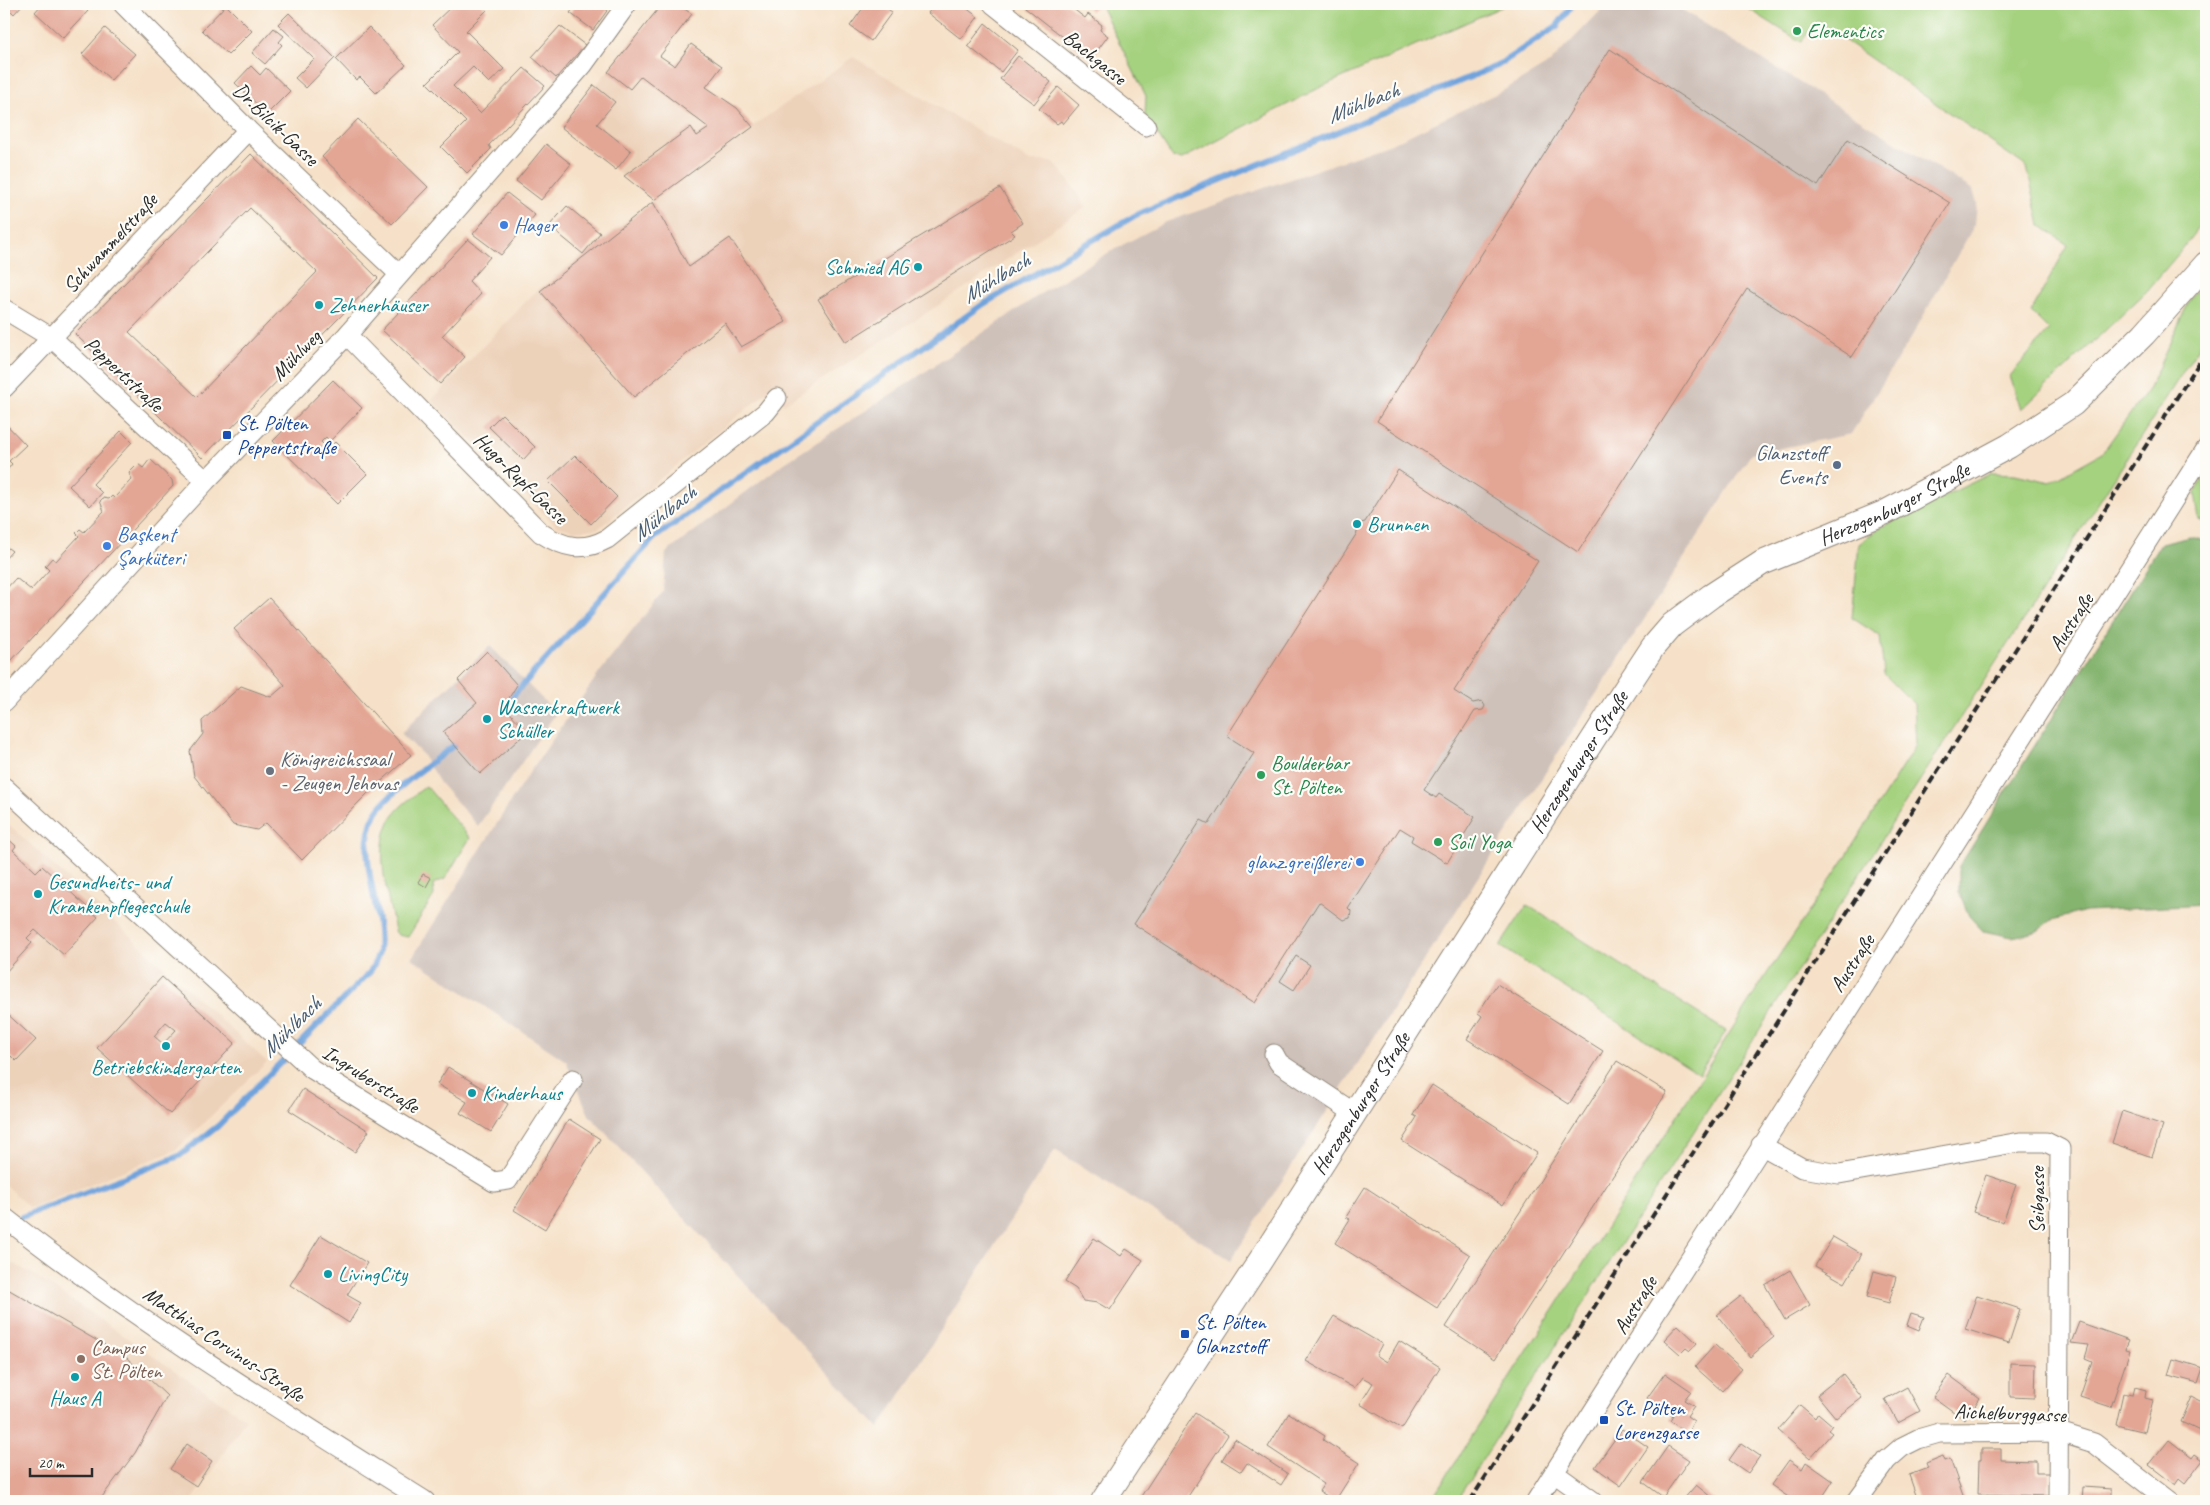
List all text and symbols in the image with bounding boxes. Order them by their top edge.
place label: Elementics [1807,18,1885,44]
street label: Bachgasse [1058,24,1133,91]
marker: Elementics [1791,25,1803,37]
water label: Mühlbach [1323,75,1405,130]
street label: Dr.Bilcik-Gasse [228,77,325,172]
street label: Schwammelstraße [57,186,164,298]
place label: Hager [514,212,558,238]
marker: Hager [498,219,510,231]
water label: Mühlbach [957,245,1037,310]
place label: Schmied AG [825,254,911,280]
marker: Schmied AG [912,261,924,273]
place label: Zehnerhäuser [329,292,429,318]
marker: Zehnerhäuser [313,299,325,311]
street label: Mühlweg [265,323,328,386]
street label: Peppertstraße [79,331,171,419]
place label: St. Pölten Peppertstraße [237,410,338,460]
street label: Hugo-Rupf-Gasse [468,427,574,530]
marker: St. Pölten Peppertstraße [221,429,233,441]
place label: Glanzstoff Events [1756,440,1831,490]
street label: Herzogenburger Straße [1815,456,1976,551]
marker: Glanzstoff Events [1831,459,1843,471]
water label: Mühlbach [626,477,703,547]
place label: Brunnen [1367,511,1429,537]
marker: Brunnen [1351,518,1363,530]
place label: Başkent Şarküteri [117,521,188,571]
marker: Başkent Şarküteri [101,540,113,552]
street label: Austraße [2043,587,2100,656]
street label: Herzogenburger Straße [1524,684,1635,838]
place label: Wasserkraftwerk Schüller [497,694,620,744]
marker: Wasserkraftwerk Schüller [481,713,493,725]
place label: Königreichssaal - Zeugen Jehovas [280,746,400,796]
place label: Boulderbar St. Pölten [1271,750,1350,800]
marker: Königreichssaal - Zeugen Jehovas [264,765,276,777]
marker: Boulderbar St. Pölten [1255,769,1267,781]
place label: Soil Yoga [1448,829,1513,855]
marker: Soil Yoga [1432,836,1444,848]
place label: glanz.greißlerei [1247,849,1353,875]
marker: glanz.greißlerei [1354,856,1366,868]
place label: Gesundheits- und Krankenpflegeschule [48,869,191,919]
marker: Gesundheits- und Krankenpflegeschule [32,888,44,900]
street label: Austraße [1824,928,1881,997]
water label: Mühlbach [255,989,329,1063]
street label: Herzogenburger Straße [1306,1025,1417,1179]
street label: Ingruberstraße [318,1039,426,1120]
marker: Betriebskindergarten [160,1040,172,1052]
place label: Betriebskindergarten [91,1054,242,1080]
place label: Kinderhaus [482,1080,564,1106]
marker: Kinderhaus [466,1087,478,1099]
street label: Seibgasse [2024,1164,2050,1233]
place label: LivingCity [338,1261,409,1287]
marker: LivingCity [322,1268,334,1280]
street label: Austraße [1607,1269,1664,1339]
street label: Matthias Corvinus-Straße [138,1280,311,1409]
place label: St. Pölten Glanzstoff [1195,1309,1271,1359]
marker: St. Pölten Glanzstoff [1179,1328,1191,1340]
place label: Campus St. Pölten [91,1334,163,1384]
marker: Campus St. Pölten [75,1353,87,1365]
marker: Haus A [69,1371,81,1383]
place label: Haus A [49,1385,102,1411]
place label: St. Pölten Lorenzgasse [1614,1395,1700,1445]
street label: Aichelburggasse [1954,1398,2067,1428]
marker: St. Pölten Lorenzgasse [1598,1414,1610,1426]
scale bar [30,1445,92,1477]
text: 20 m [38,1454,65,1473]

